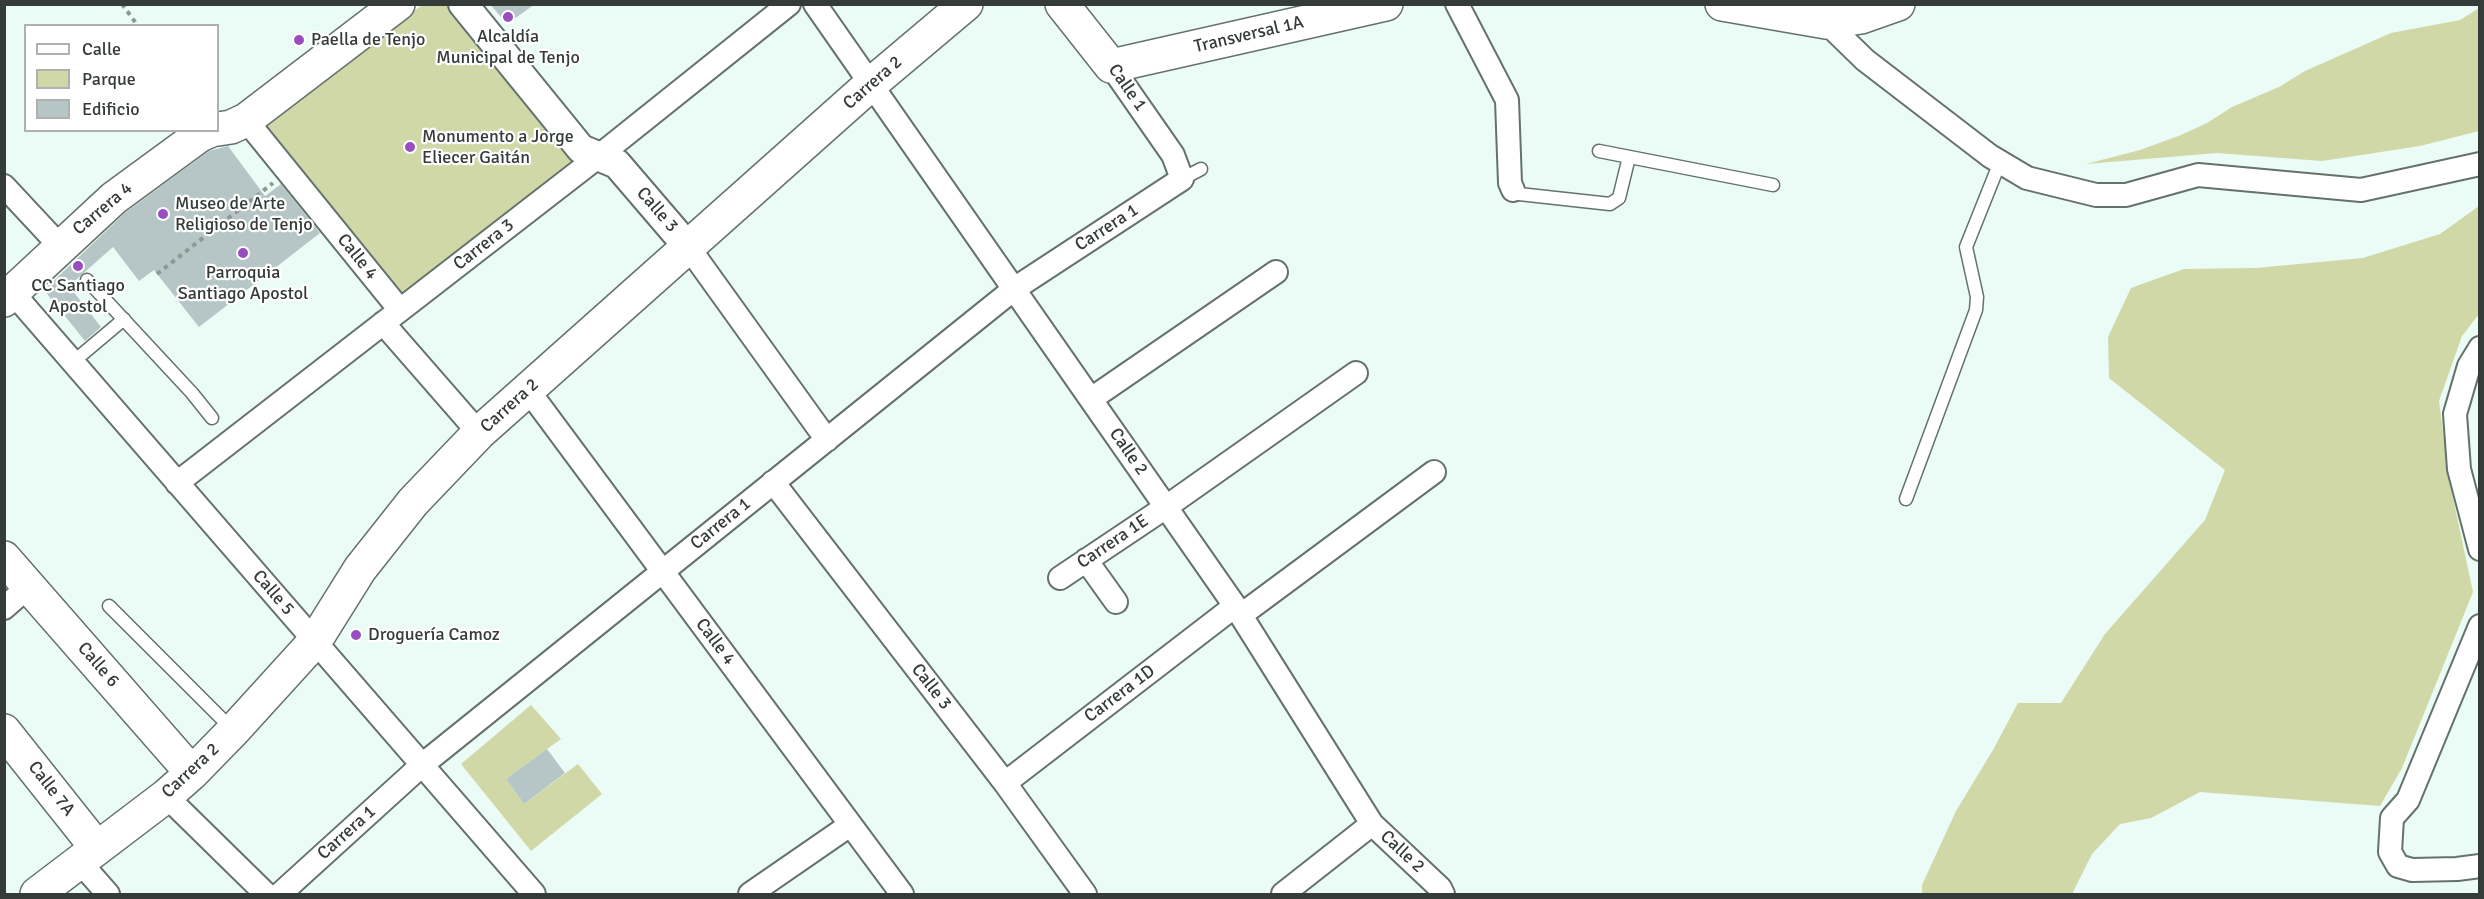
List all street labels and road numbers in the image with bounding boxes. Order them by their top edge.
street label: Transversal 1A [1192,12,1306,58]
street label: Carrera 2 [839,52,907,114]
street label: Calle 1 [1103,60,1151,116]
street label: Carrera 4 [69,178,137,240]
street label: Calle 3 [632,183,682,237]
street label: Carrera 1 [1071,200,1143,256]
street label: Carrera 3 [449,215,519,275]
street label: Calle 4 [332,230,382,284]
street label: Carrera 2 [476,374,544,438]
street label: Calle 2 [1104,424,1152,480]
street label: Carrera 1 [687,493,755,555]
street label: Carrera 1E [1073,510,1153,574]
street label: Calle 5 [248,566,298,620]
street label: Calle 4 [691,614,739,670]
street label: Calle 6 [73,638,123,692]
street label: Calle 3 [906,660,956,714]
street label: Carrera 1D [1080,660,1160,728]
street label: Carrera 2 [158,739,224,803]
street label: Calle 7A [23,757,79,821]
street label: Carrera 1 [313,801,381,865]
street label: Calle 2 [1375,826,1429,878]

